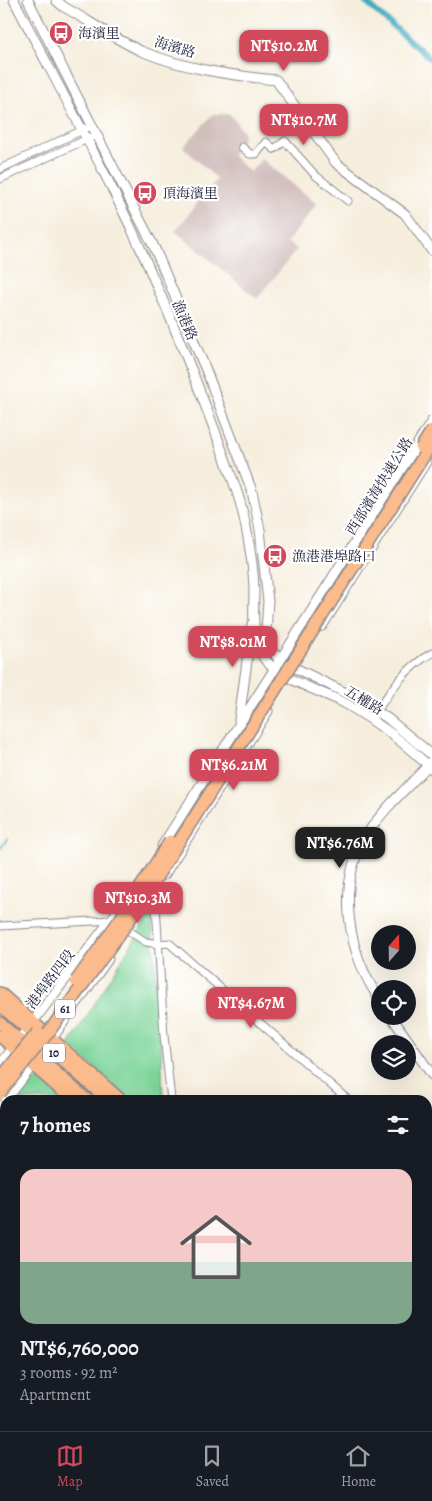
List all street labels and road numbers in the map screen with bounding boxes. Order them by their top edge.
street label: 海濱路 [152,32,198,63]
street label: 漁港路 [168,297,201,343]
street label: 西部濱海快速公路 [342,434,417,539]
street label: 五權路 [341,681,387,719]
street label: 港埠路四段 [22,946,79,1013]
road number: 61 [55,1000,75,1019]
road number: 10 [43,1044,65,1062]

